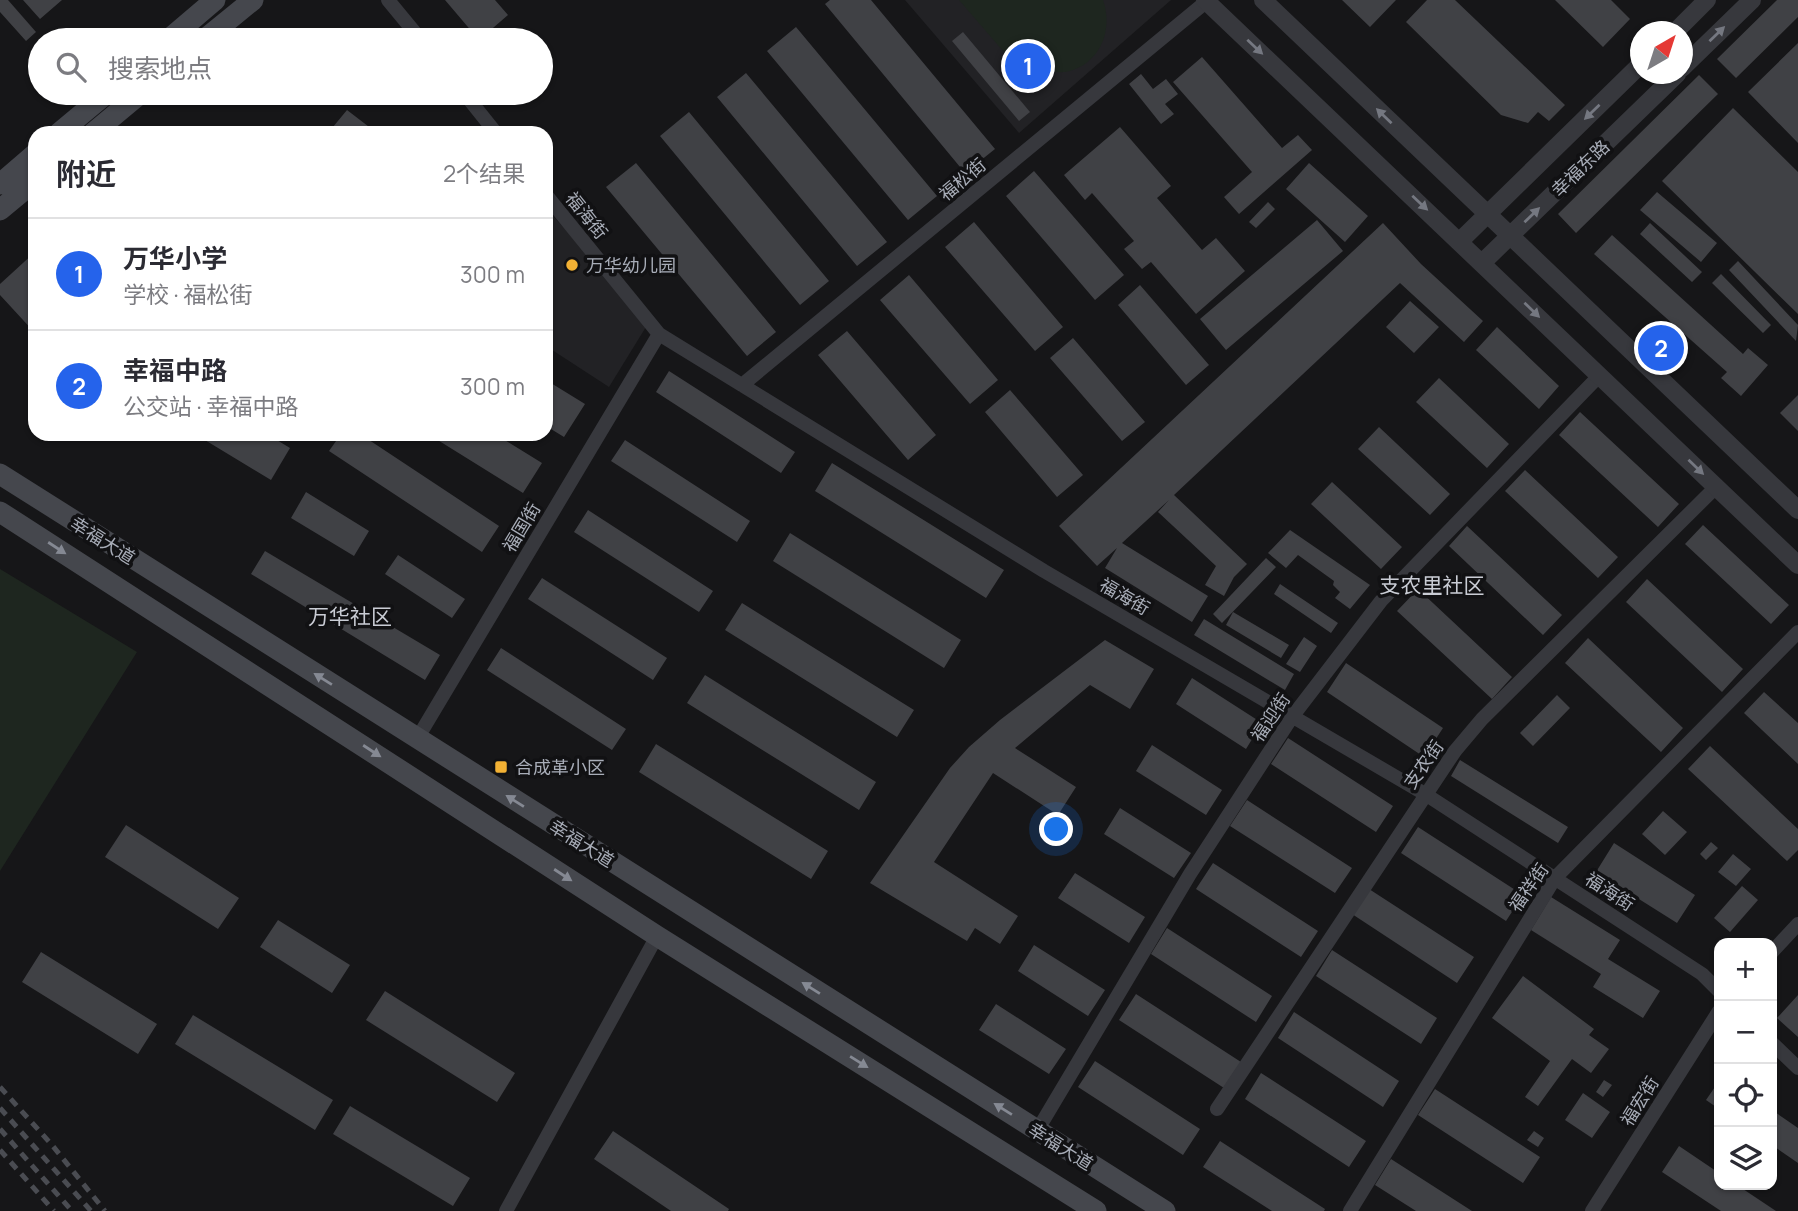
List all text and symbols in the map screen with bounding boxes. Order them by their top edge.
north arrow [1630,21,1693,84]
one-way arrow [1709,25,1726,42]
search box [28,28,553,105]
one-way arrow [1246,38,1263,54]
pin: 1 [1005,40,1051,92]
icon: search [52,48,90,86]
text: 搜索地点 [108,50,212,86]
one-way arrow [1583,104,1600,121]
one-way arrow [1376,107,1393,124]
street label: 幸福东路 [1546,134,1614,202]
street label: 福松街 [934,152,990,206]
text: 附近 [56,153,116,194]
text: 2个结果 [443,157,525,189]
street label: 福海街 [561,186,613,244]
one-way arrow [1411,195,1428,211]
one-way arrow [1523,206,1540,223]
text: 万华小学 [123,240,227,276]
place label: 万华幼儿园 [586,253,676,277]
marker: 万华幼儿园 [564,257,580,273]
text: 1 [74,258,84,290]
text: 300 m [460,258,525,290]
text: 学校 · 福松街 [123,278,252,310]
one-way arrow [1523,301,1540,317]
pin: 2 [1638,322,1684,374]
text: 幸福中路 [123,352,227,388]
text: 2 [72,370,86,402]
text: 300 m [460,370,525,402]
text: 公交站 · 幸福中路 [123,390,298,422]
one-way arrow [1687,459,1704,475]
street label: 福国街 [497,498,545,556]
street label: 幸福大道 [66,511,140,569]
one-way arrow [48,542,67,555]
district label: 支农里社区 [1380,571,1485,599]
street label: 福海街 [1096,572,1154,620]
district label: 万华社区 [308,602,392,630]
one-way arrow [313,673,332,686]
street label: 福迎街 [1245,688,1295,746]
street label: 支农街 [1398,735,1448,793]
one-way arrow [363,744,382,757]
place label: 合成革小区 [515,755,605,779]
marker: 合成革小区 [493,759,509,775]
one-way arrow [506,794,524,808]
your location [1039,812,1073,846]
street label: 幸福大道 [545,814,619,872]
street label: 福祥街 [1503,858,1553,916]
street label: 福海街 [1581,866,1639,916]
one-way arrow [554,868,573,881]
map controls [1714,938,1777,1190]
button: + [1714,938,1777,1001]
one-way arrow [801,981,820,994]
button: − [1714,1001,1777,1064]
one-way arrow [849,1056,869,1069]
button: locate [1714,1064,1777,1127]
street label: 福宏街 [1615,1072,1663,1130]
one-way arrow [994,1103,1013,1116]
street label: 幸福大道 [1024,1117,1098,1175]
button: layers [1714,1127,1777,1190]

